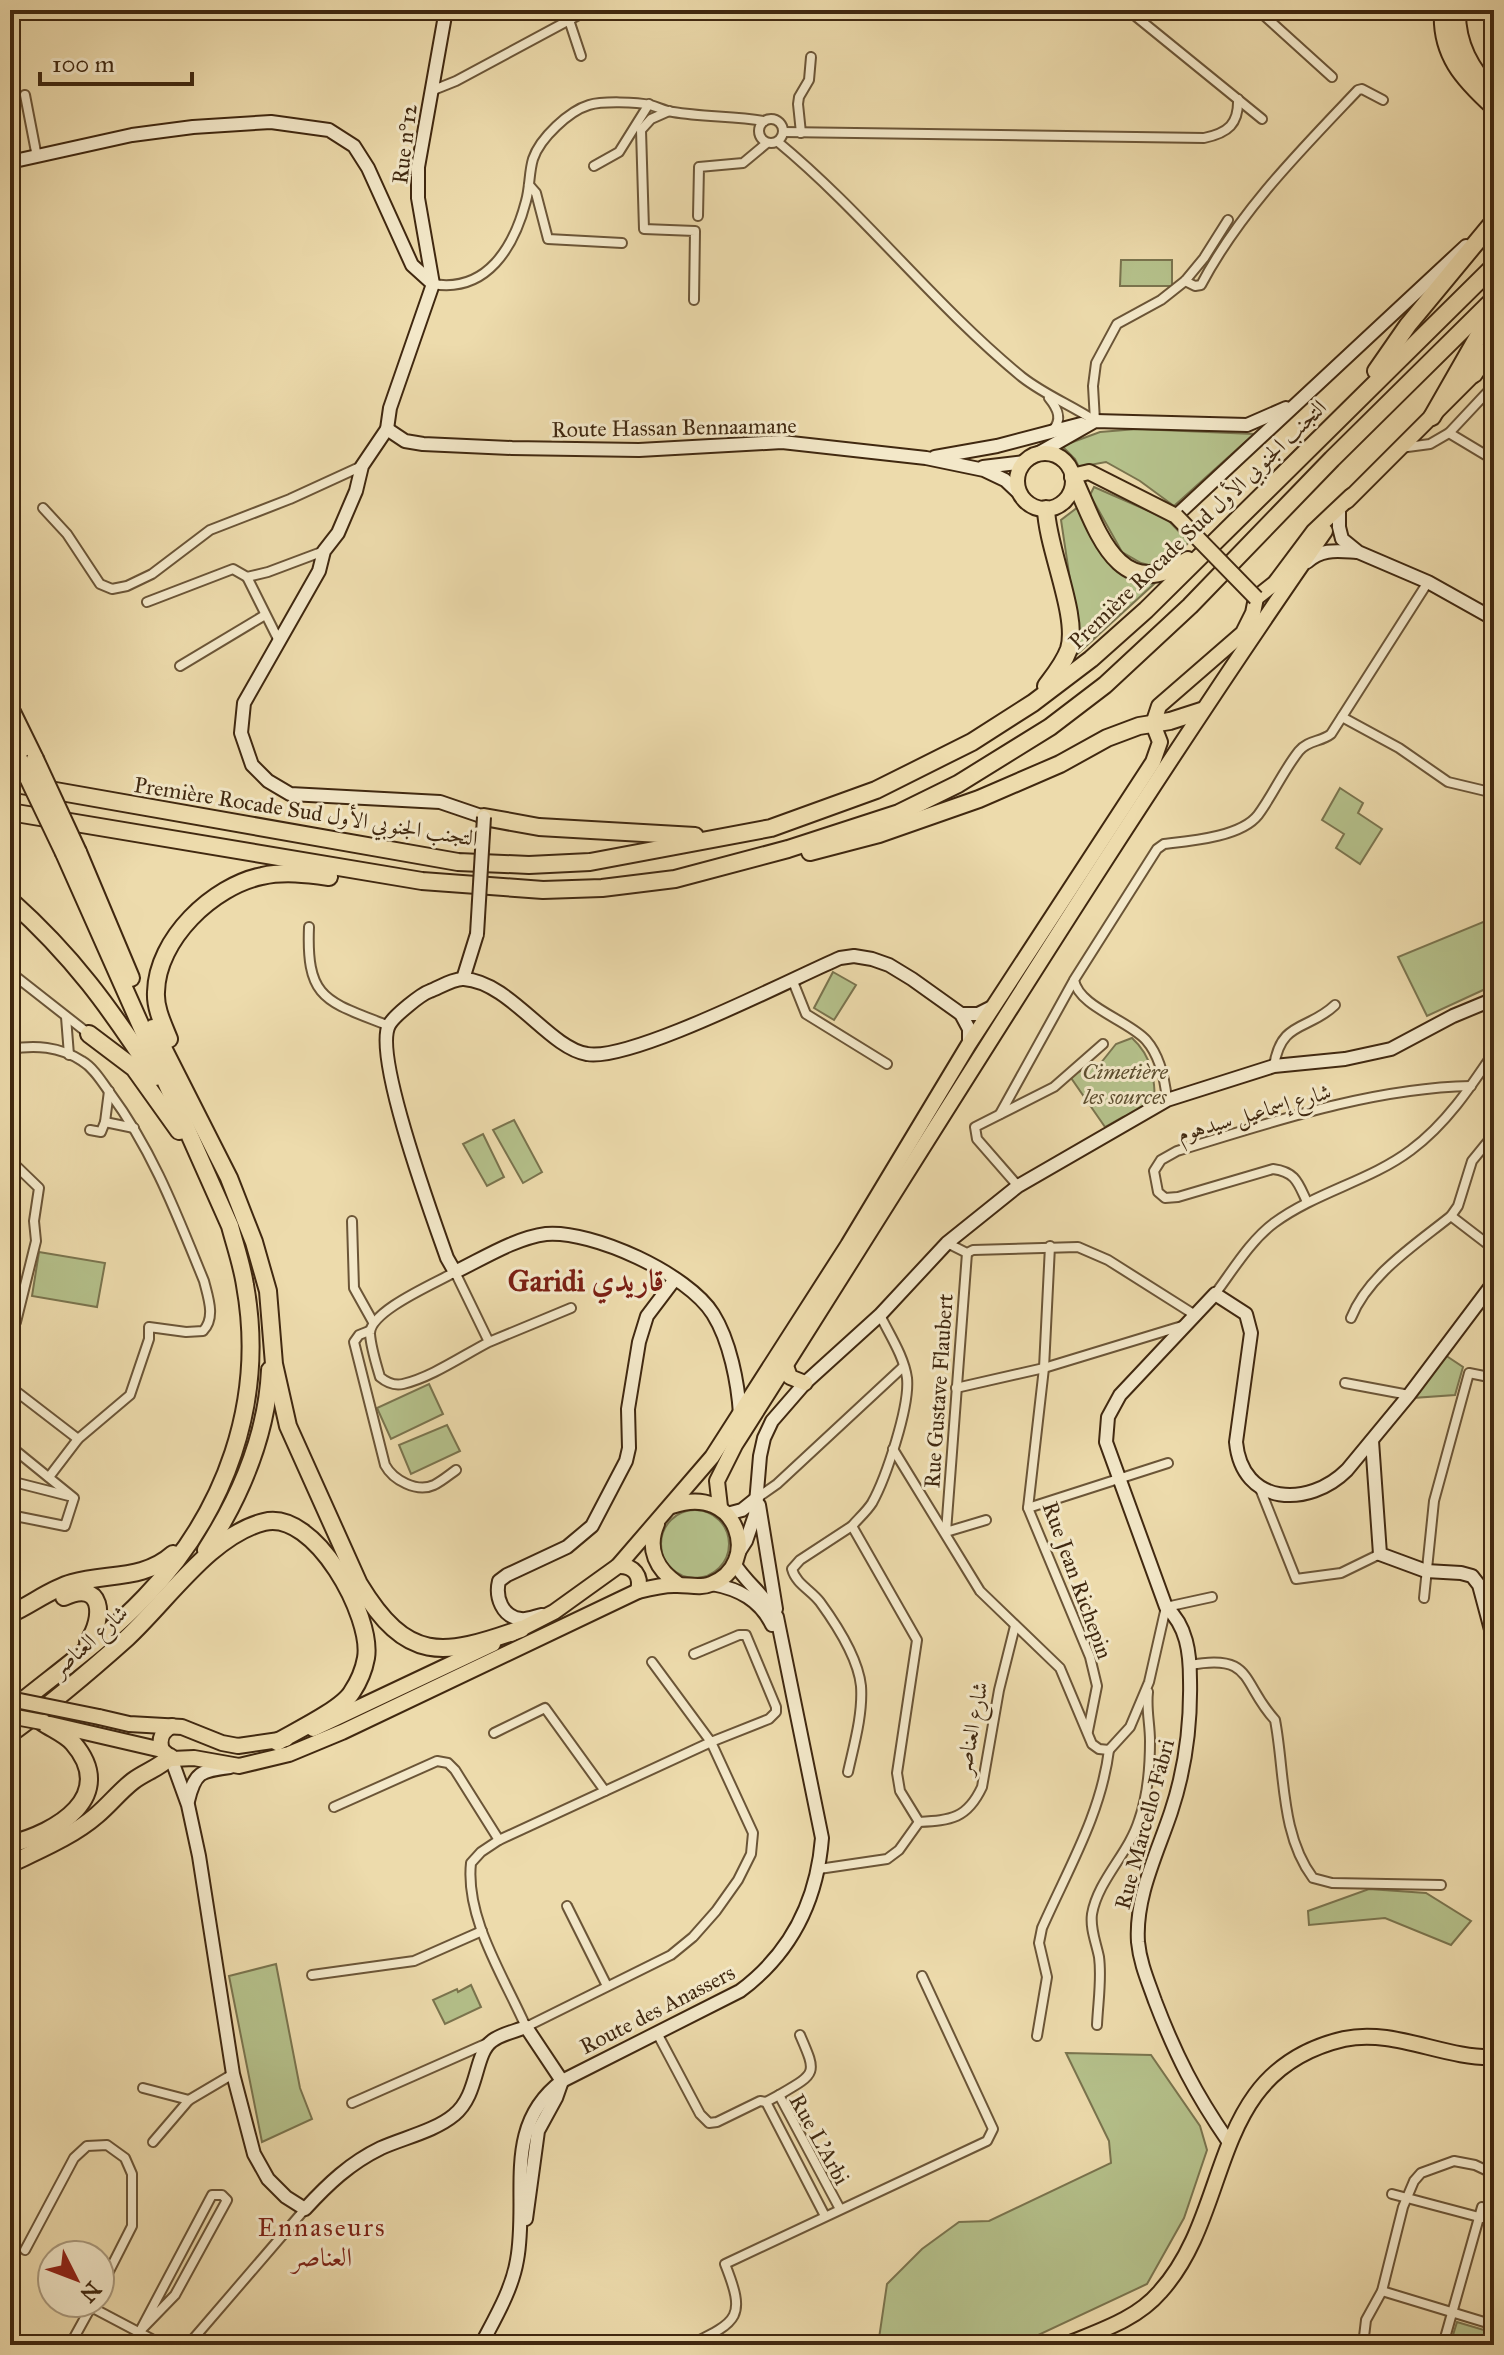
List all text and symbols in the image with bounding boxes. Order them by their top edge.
scale bar [40,36,192,86]
text: 100 m [52,49,115,79]
street label: Rue n°12 [386,102,423,186]
street label: Première Rocade Sud التجنب الجنوبي الأول [1061,392,1335,658]
street label: Route Hassan Bennaamane [551,412,797,443]
street label: Première Rocade Sud التجنب الجنوبي الأول [131,769,480,857]
park label: Cimetière les sources [1082,1058,1169,1110]
street label: شارع إسماعيل سيدهوم [1174,1078,1336,1153]
district label: Garidi قاريدي [508,1263,664,1304]
street label: Rue Gustave Flaubert [918,1293,959,1489]
street label: Rue Jean Richepin [1037,1498,1119,1663]
street label: شارع العناصر [44,1599,137,1687]
street label: شارع العناصر [949,1679,999,1780]
street label: Rue Marcello Fabri [1109,1736,1180,1912]
street label: Route des Anassers [575,1959,739,2060]
street label: Rue L'Arbi [784,2089,856,2189]
district label: Ennaseurs العناصر [257,2211,387,2274]
north arrow [36,2239,116,2319]
text: N [74,2276,107,2308]

